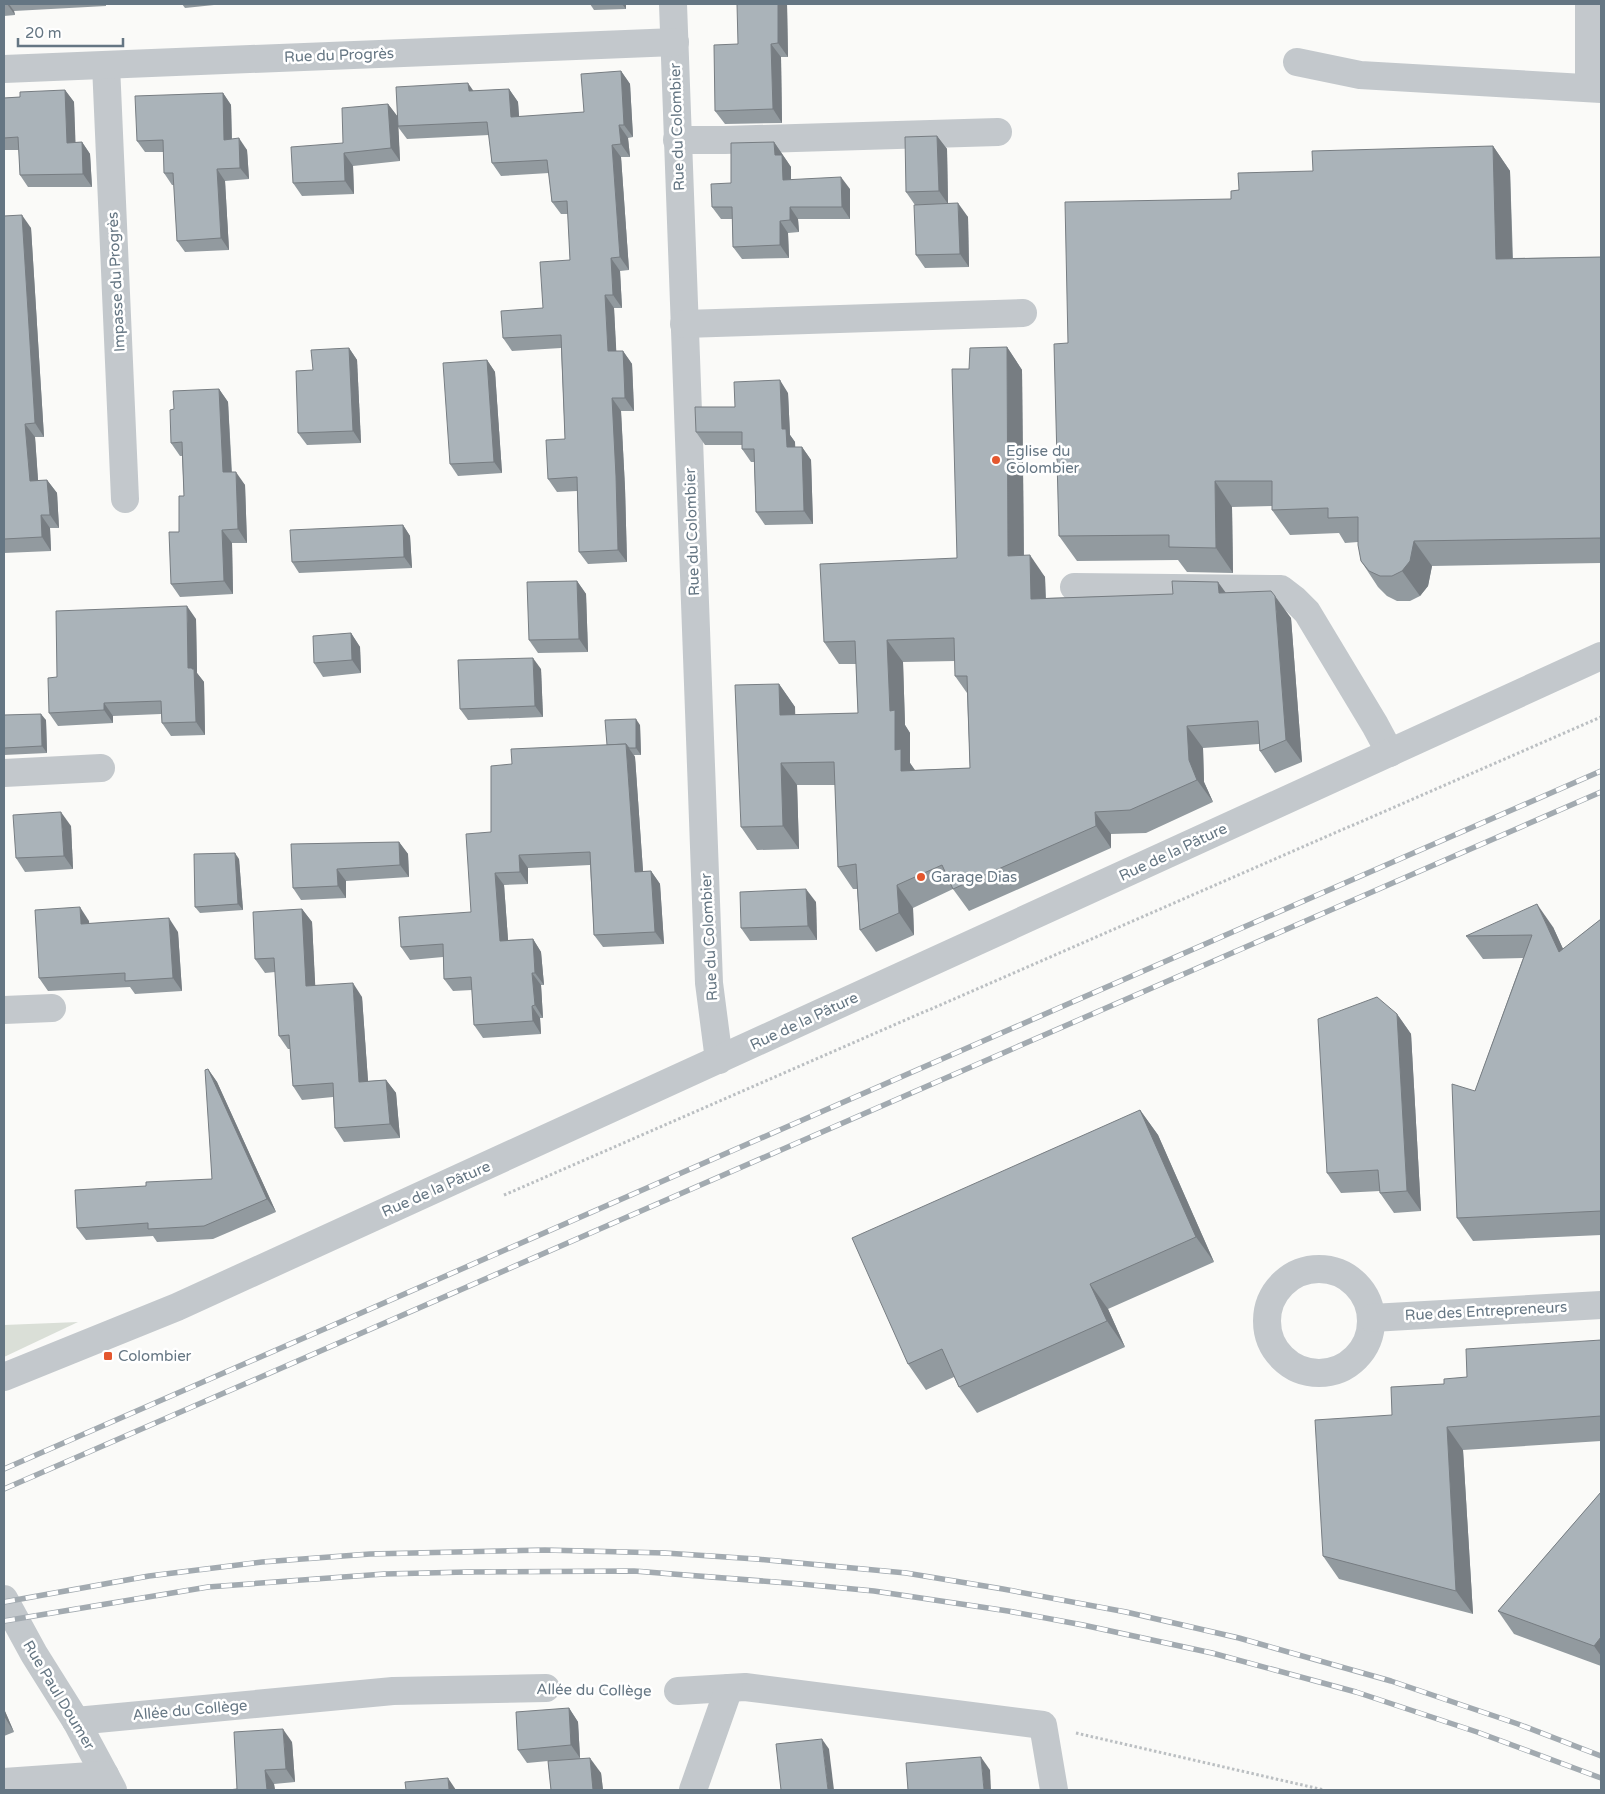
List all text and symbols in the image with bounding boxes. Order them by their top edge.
scale bar [18,15,122,47]
text: 20 m [25,24,62,42]
street label: Rue du Progrès [284,44,394,66]
street label: Rue du Colombier [666,62,688,191]
street label: Impasse du Progrès [103,211,129,353]
place label: Eglise du Colombier [1006,442,1080,477]
marker: Eglise du Colombier [990,454,1002,466]
street label: Rue du Colombier [681,467,703,596]
street label: Rue de la Pâture [1116,819,1230,885]
place label: Garage Dias [931,868,1017,886]
marker: Garage Dias [915,871,927,883]
street label: Rue du Colombier [697,872,721,1001]
street label: Rue de la Pâture [747,988,861,1054]
street label: Rue de la Pâture [379,1157,493,1221]
street label: Rue des Entrepreneurs [1404,1298,1568,1324]
place label: Colombier [118,1347,192,1365]
marker: Colombier [102,1350,114,1362]
street label: Rue Paul Doumer [19,1637,99,1753]
street label: Allée du Collège [536,1680,652,1700]
street label: Allée du Collège [132,1696,248,1724]

